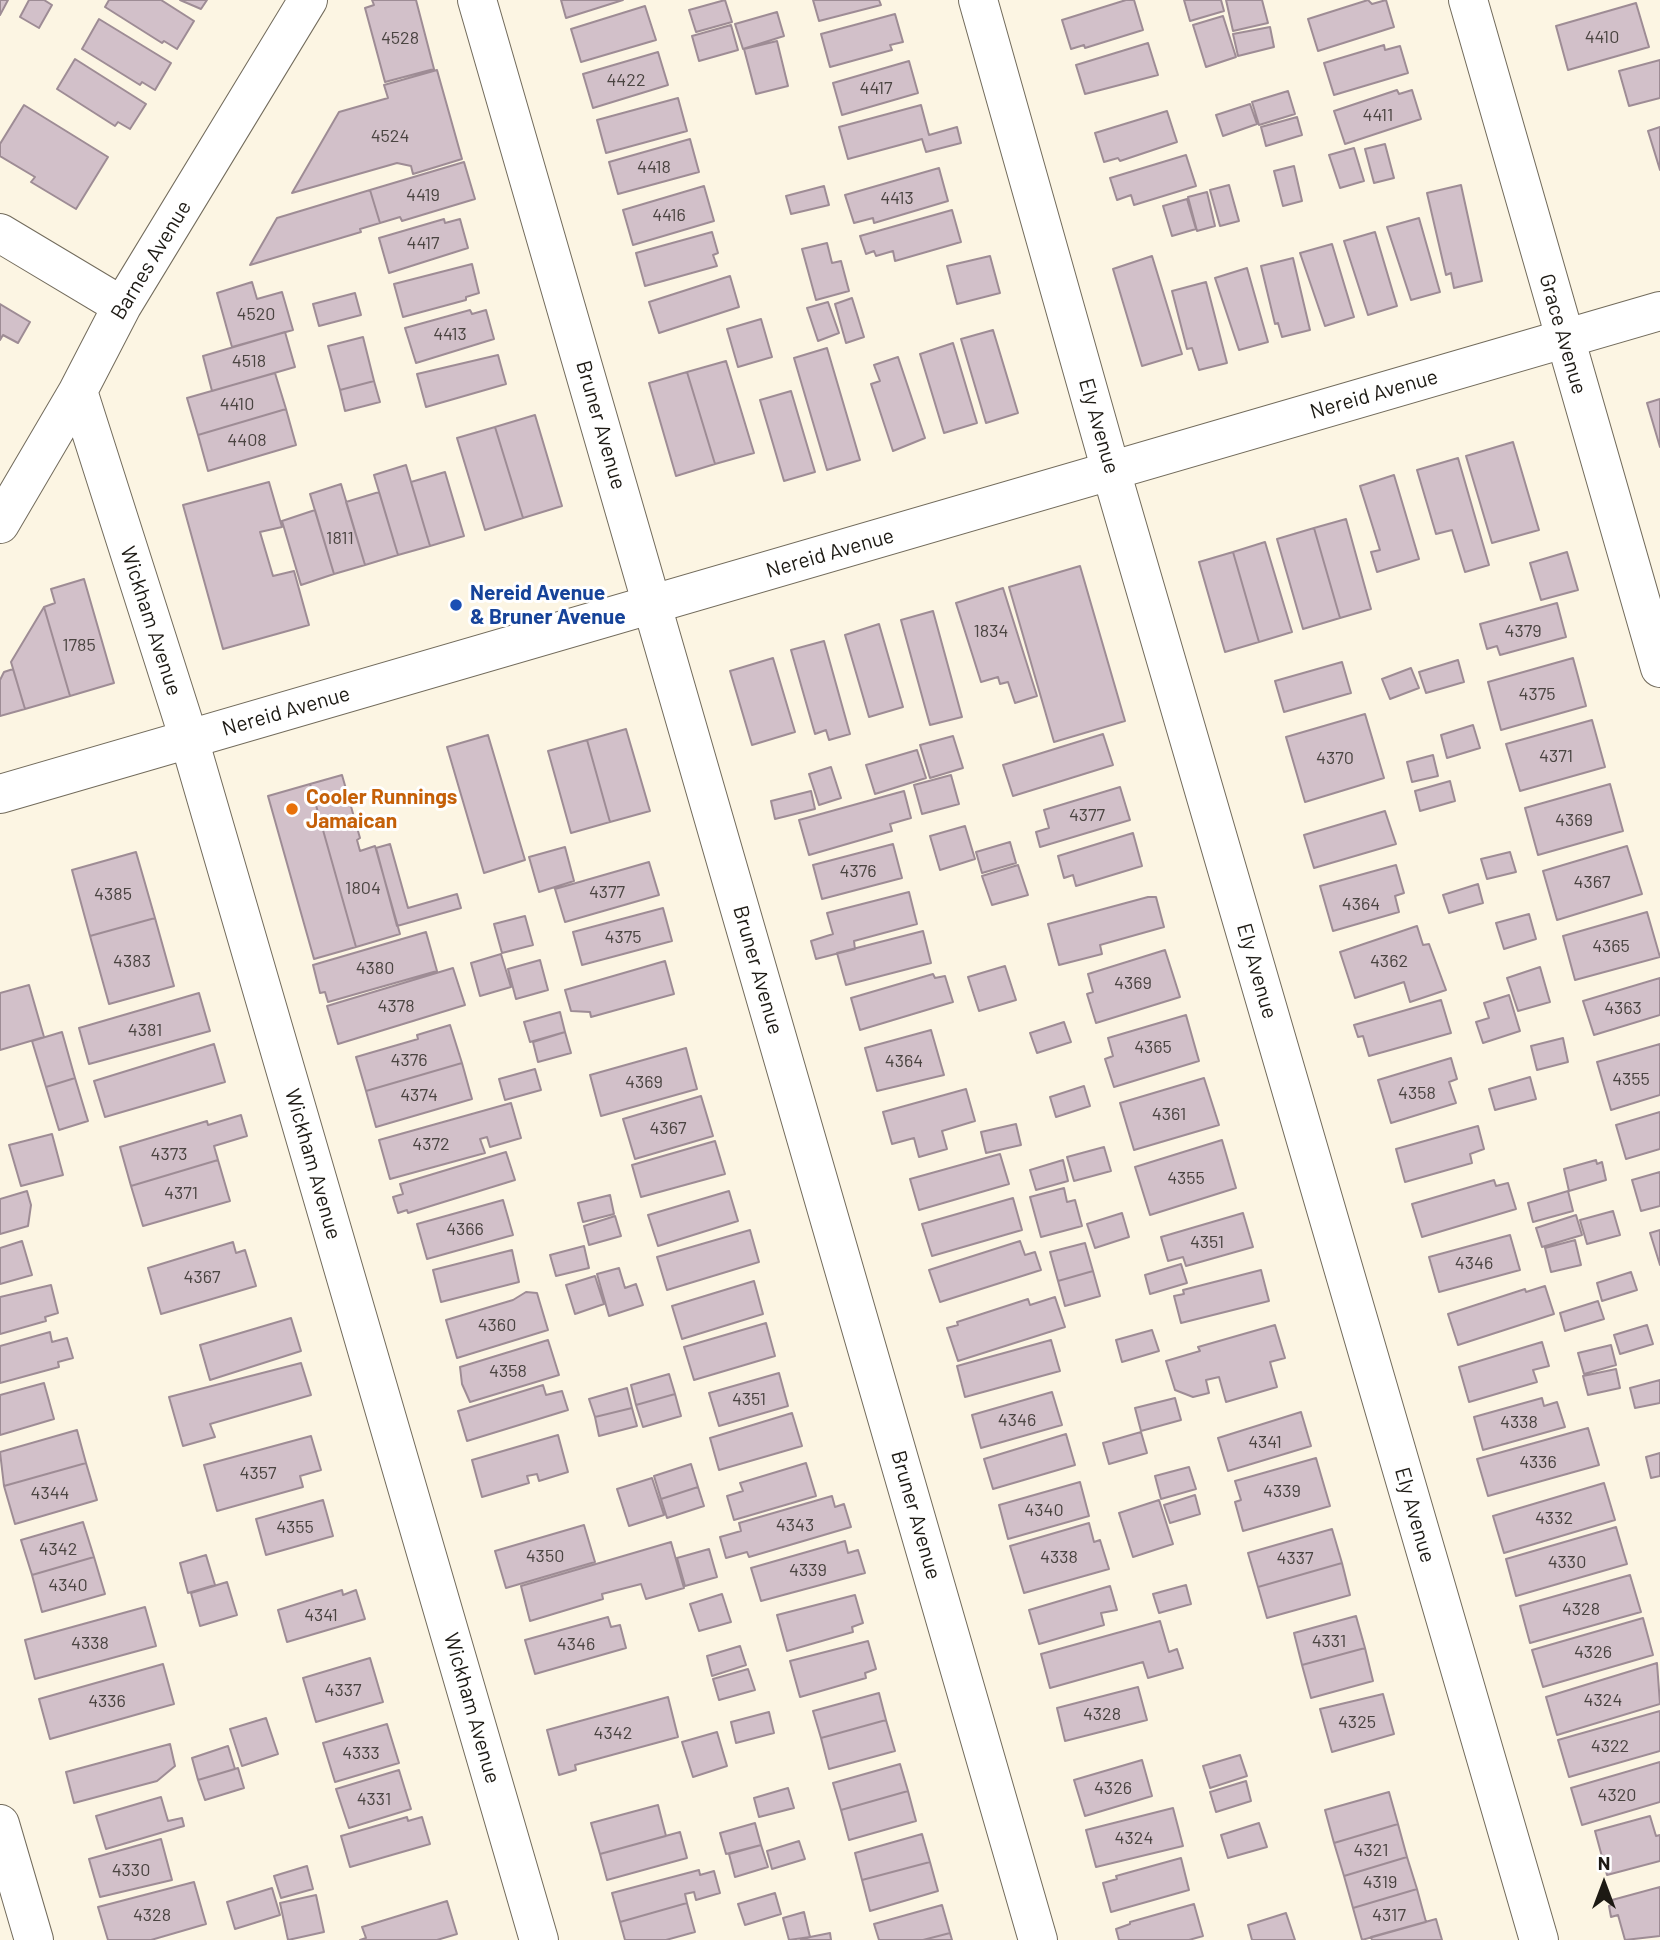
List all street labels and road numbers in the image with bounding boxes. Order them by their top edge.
street label: Barnes Avenue [106,196,196,324]
street label: Grace Avenue [1534,271,1592,397]
street label: Bruner Avenue [571,358,631,492]
street label: Nereid Avenue [1307,364,1441,424]
street label: Ely Avenue [1073,375,1125,477]
street label: Nereid Avenue [763,523,897,583]
street label: Wickham Avenue [115,543,187,699]
street label: Nereid Avenue [219,681,353,741]
street label: Bruner Avenue [728,903,788,1037]
street label: Ely Avenue [1231,920,1283,1022]
street label: Wickham Avenue [279,1086,347,1242]
street label: Bruner Avenue [886,1448,946,1582]
street label: Ely Avenue [1389,1464,1441,1566]
street label: Wickham Avenue [438,1630,506,1786]

